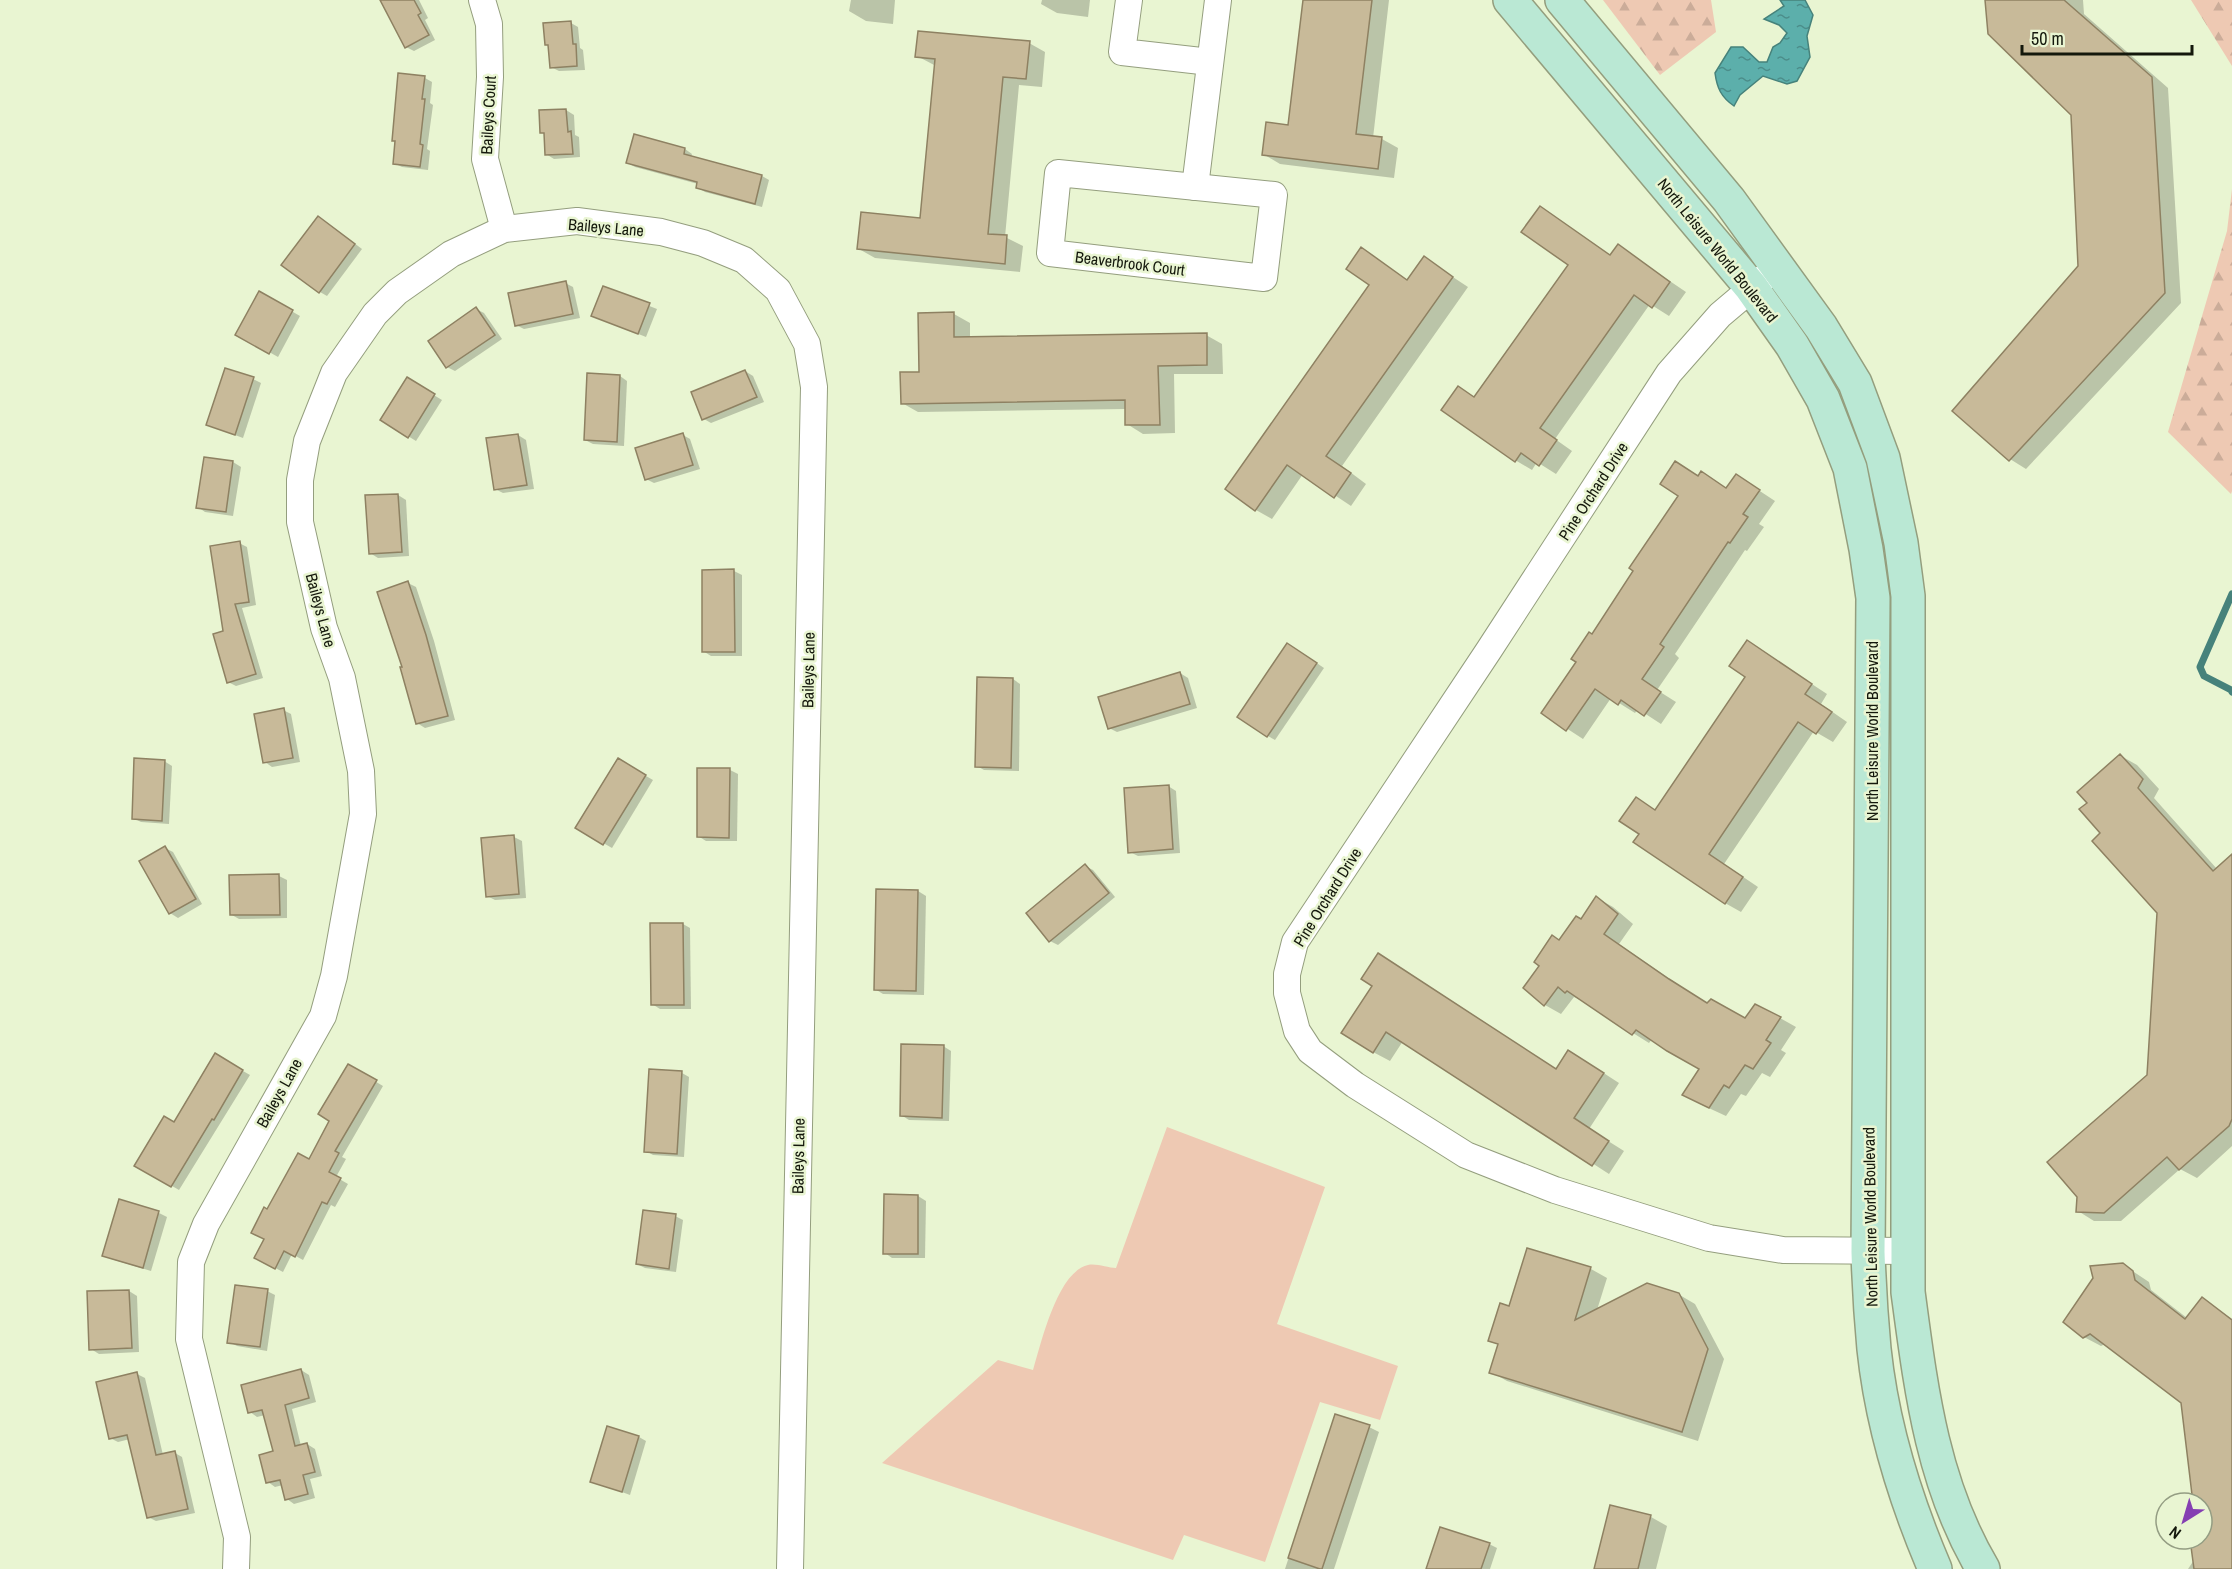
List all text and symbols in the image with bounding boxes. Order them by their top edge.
scale bar [2022,18,2192,56]
text: 50 m [2031,26,2064,51]
street label: Baileys Court [475,75,501,155]
street label: North Leisure World Boulevard [1653,173,1783,327]
street label: Baileys Lane [567,213,645,241]
street label: Beaverbrook Court [1074,245,1186,281]
street label: Pine Orchard Drive [1553,438,1633,544]
street label: Baileys Lane [301,571,341,649]
street label: Baileys Lane [796,632,820,708]
street label: North Leisure World Boulevard [1861,641,1883,821]
street label: Pine Orchard Drive [1288,843,1366,951]
street label: Baileys Lane [251,1054,307,1132]
street label: Baileys Lane [786,1118,810,1194]
street label: North Leisure World Boulevard [1857,1127,1883,1307]
north arrow [2154,1491,2214,1551]
text: N [2165,1521,2185,1545]

